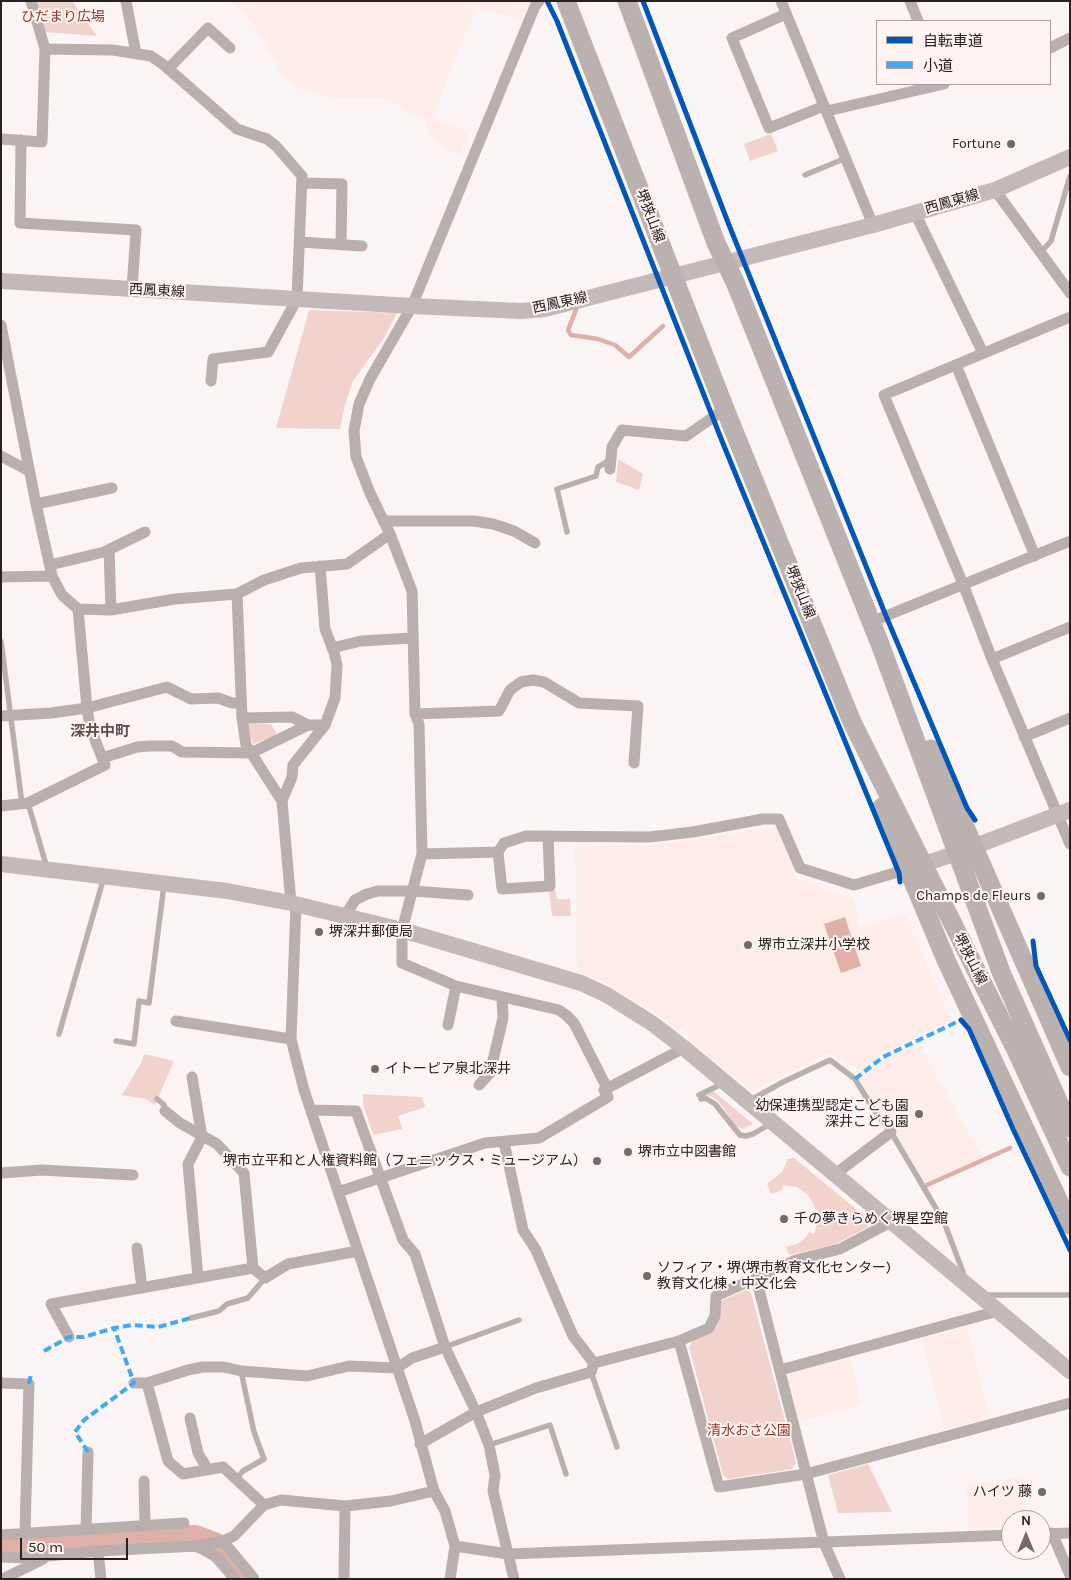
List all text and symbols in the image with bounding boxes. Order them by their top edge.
park label: ひだまり広場 [21,9,105,25]
legend [876,20,1051,85]
text: 自転車道 [923,32,983,50]
text: 小道 [923,57,953,75]
place label: Fortune [952,136,1001,152]
marker: Fortune [1005,138,1017,150]
street label: 西鳳東線 [923,186,981,218]
street label: 堺狭山線 [632,187,668,245]
street label: 西鳳東線 [129,281,185,301]
street label: 西鳳東線 [531,289,589,317]
street label: 堺狭山線 [782,563,818,621]
district label: 深井中町 [70,723,130,741]
place label: Champs de Fleurs [916,888,1031,904]
marker: Champs de Fleurs [1035,890,1047,902]
place label: 堺深井郵便局 [329,924,413,940]
marker: 堺深井郵便局 [313,926,325,938]
street label: 堺狭山線 [950,930,990,988]
place label: 堺市立深井小学校 [758,937,870,953]
marker: 堺市立深井小学校 [742,939,754,951]
place label: イトーピア泉北深井 [385,1061,511,1077]
marker: イトーピア泉北深井 [369,1063,381,1075]
place label: 幼保連携型認定こども園 深井こども園 [755,1098,909,1130]
marker: 幼保連携型認定こども園 深井こども園 [913,1108,925,1120]
place label: 堺市立中図書館 [638,1144,736,1160]
marker: 堺市立中図書館 [622,1146,634,1158]
place label: 堺市立平和と人権資料館（フェニックス・ミュージアム） [223,1153,587,1169]
marker: 堺市立平和と人権資料館（フェニックス・ミュージアム） [591,1155,603,1167]
place label: 千の夢きらめく堺星空館 [794,1211,948,1227]
marker: 千の夢きらめく堺星空館 [778,1213,790,1225]
place label: ソフィア・堺(堺市教育文化センター) 教育文化棟・中文化会 [657,1260,891,1292]
marker: ソフィア・堺(堺市教育文化センター) 教育文化棟・中文化会 [641,1270,653,1282]
park label: 清水おさ公園 [707,1423,791,1439]
place label: ハイツ 藤 [973,1484,1032,1500]
marker: ハイツ 藤 [1036,1486,1048,1498]
north arrow [1001,1510,1051,1560]
text: N [1021,1512,1031,1529]
scale bar [22,1528,130,1560]
text: 50 m [28,1538,63,1556]

